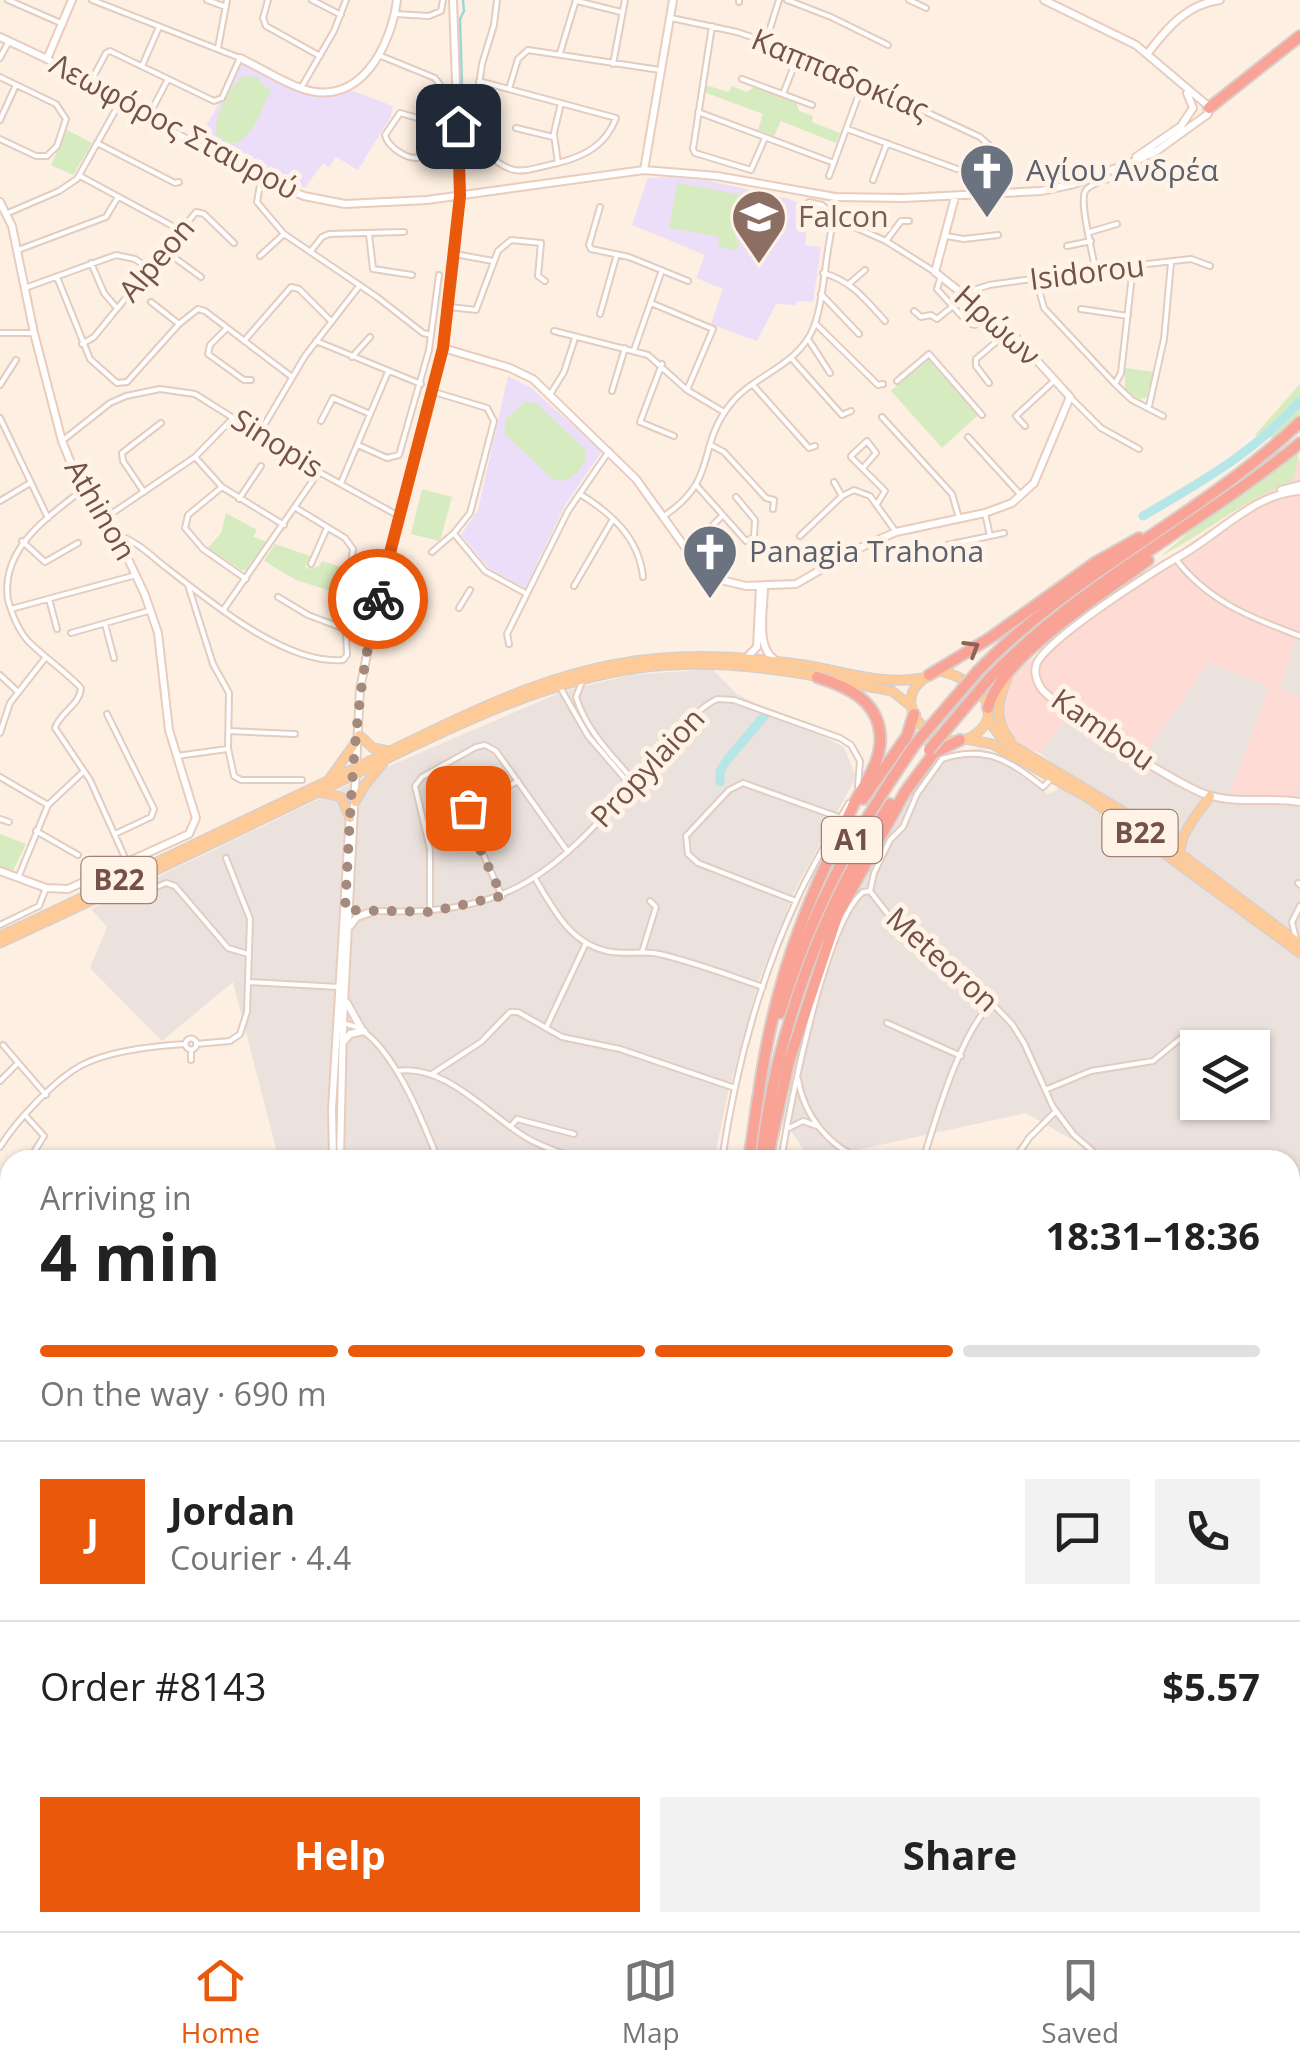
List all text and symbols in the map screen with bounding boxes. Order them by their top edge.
street label: Καππαδοκίας [746,18,936,129]
street label: Λεωφόρος Σταυρού [43,43,306,208]
pin [416,84,501,169]
icon: home [431,99,486,154]
church icon: Αγίου Ανδρέα [957,141,1017,220]
place label: Αγίου Ανδρέα [1026,149,1219,190]
school or university icon: Falcon [729,187,789,266]
place label: Falcon [798,195,889,236]
street label: Alpeon [109,208,203,310]
street label: Isidorou [1027,244,1147,299]
street label: Ηρώων [946,275,1050,375]
street label: Sinopis [224,399,331,487]
street label: Athinon [56,451,147,567]
church icon: Panagia Trahona [680,522,740,601]
place label: Panagia Trahona [749,530,984,571]
courier [328,549,428,649]
icon: bike [351,572,406,627]
one-way arrow [961,641,979,660]
street label: Kambou [1044,678,1164,779]
street label: Propylaion [581,698,713,836]
pin [426,766,511,851]
icon: bag [441,781,496,836]
road number: B22 [1102,810,1178,856]
road number: A1 [822,817,882,863]
road number: B22 [82,857,156,903]
street label: Meteoron [878,897,1008,1020]
map controls [1180,1030,1270,1120]
button: layers [1180,1030,1270,1120]
text: Arriving in [40,1176,192,1219]
text: 18:31–18:36 [1046,1209,1260,1261]
text: 4 min [40,1212,220,1300]
text: On the way · 690 m [40,1372,327,1415]
button: chat [1025,1479,1130,1584]
button: phone [1155,1479,1260,1584]
text: Jordan [170,1484,295,1536]
text: J [86,1505,99,1557]
text: Courier · 4.4 [170,1536,351,1579]
text: Order #8143 [40,1660,267,1712]
text: $5.57 [1162,1660,1260,1712]
button: Help [40,1797,640,1912]
button: Share [660,1797,1260,1912]
tab: Home [181,1953,260,2051]
tab: Map [622,1953,680,2051]
tab: Saved [1041,1953,1119,2051]

